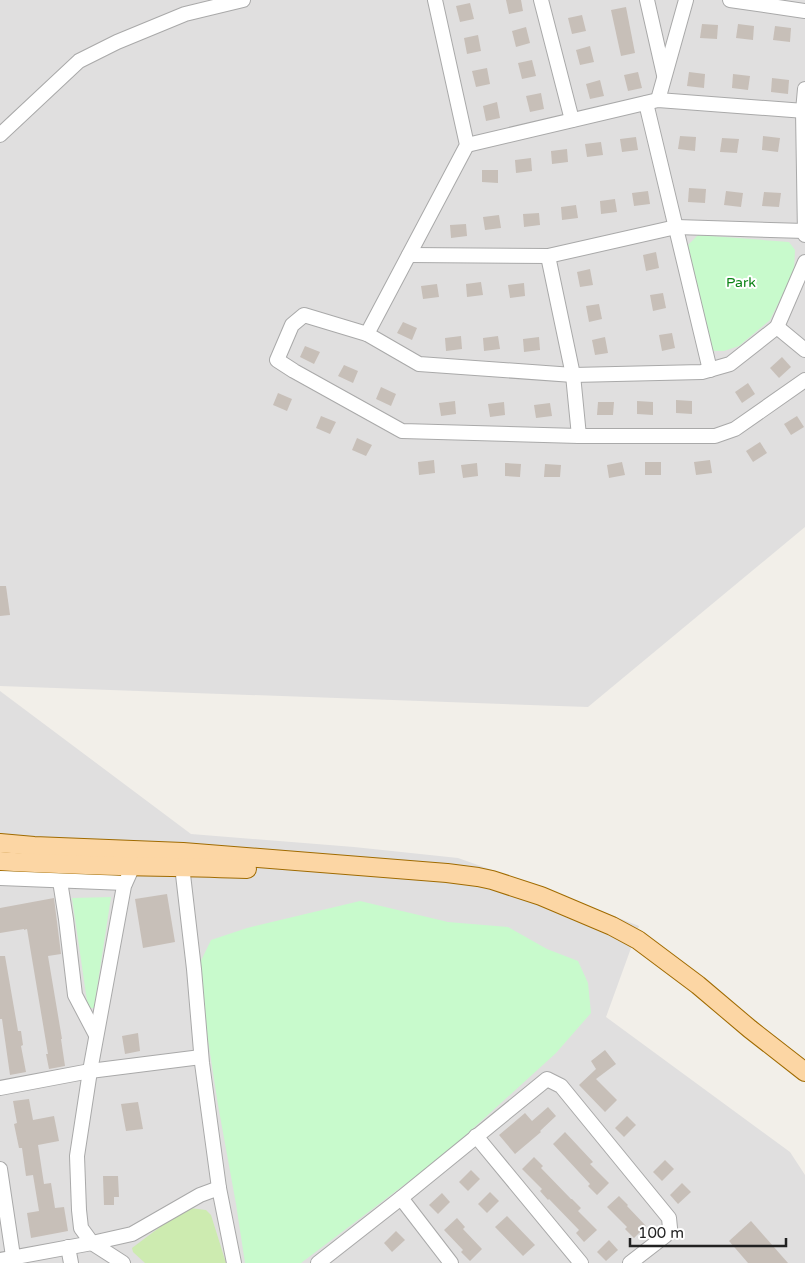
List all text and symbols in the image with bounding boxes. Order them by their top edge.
park label: Park [726,274,756,291]
scale bar [630,1216,786,1248]
text: 100 m [638,1224,684,1242]

